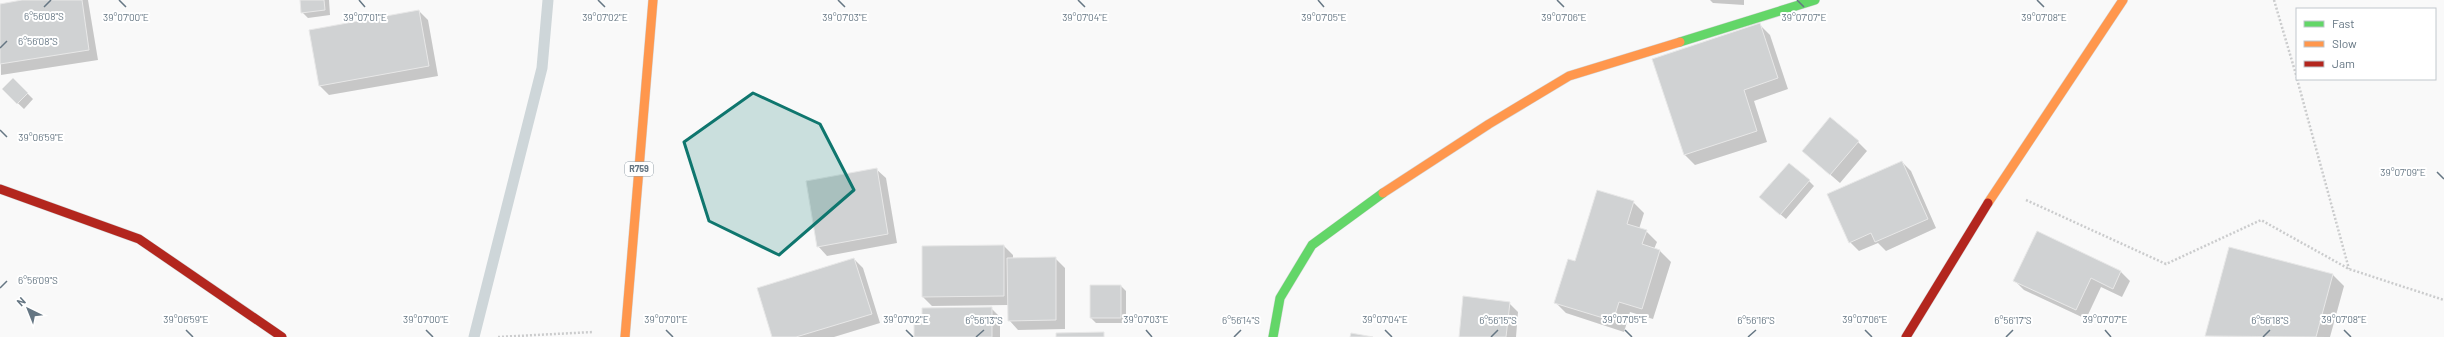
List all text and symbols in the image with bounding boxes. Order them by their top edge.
legend [2296,8,2436,80]
text: 6°56'08"S [24,10,64,22]
text: 39°07'00"E [103,11,149,23]
text: 39°07'01"E [343,11,387,23]
text: 39°07'02"E [582,11,628,23]
text: 39°07'03"E [822,11,868,23]
text: 39°07'04"E [1062,11,1108,23]
text: 39°07'05"E [1301,11,1347,23]
text: 39°07'06"E [1541,11,1587,23]
text: 39°07'07"E [1782,11,1826,23]
text: 39°07'08"E [2021,11,2067,23]
text: Fast [2332,16,2355,30]
text: 6°56'08"S [18,35,58,47]
text: Slow [2332,36,2357,50]
text: Jam [2332,56,2355,70]
text: 39°06'59"E [18,131,64,143]
road number: R759 [625,162,653,176]
text: 39°07'09"E [2380,166,2426,178]
text: 6°56'09"S [18,274,58,286]
north arrow [8,289,48,329]
text: N [14,294,28,309]
text: 39°06'59"E [163,313,209,325]
text: 39°07'00"E [403,313,449,325]
text: 39°07'01"E [644,313,688,325]
text: 39°07'02"E [883,313,929,325]
text: 39°07'03"E [1123,313,1169,325]
text: 39°07'04"E [1362,313,1408,325]
text: 39°07'05"E [1602,313,1648,325]
text: 39°07'06"E [1842,313,1888,325]
text: 39°07'07"E [2083,313,2127,325]
text: 39°07'08"E [2321,313,2367,325]
text: 6°56'13"S [965,314,1003,326]
text: 6°56'14"S [1222,314,1260,326]
text: 6°56'15"S [1479,314,1517,326]
text: 6°56'16"S [1737,314,1775,326]
text: 6°56'17"S [1994,314,2032,326]
text: 6°56'18"S [2251,314,2289,326]

